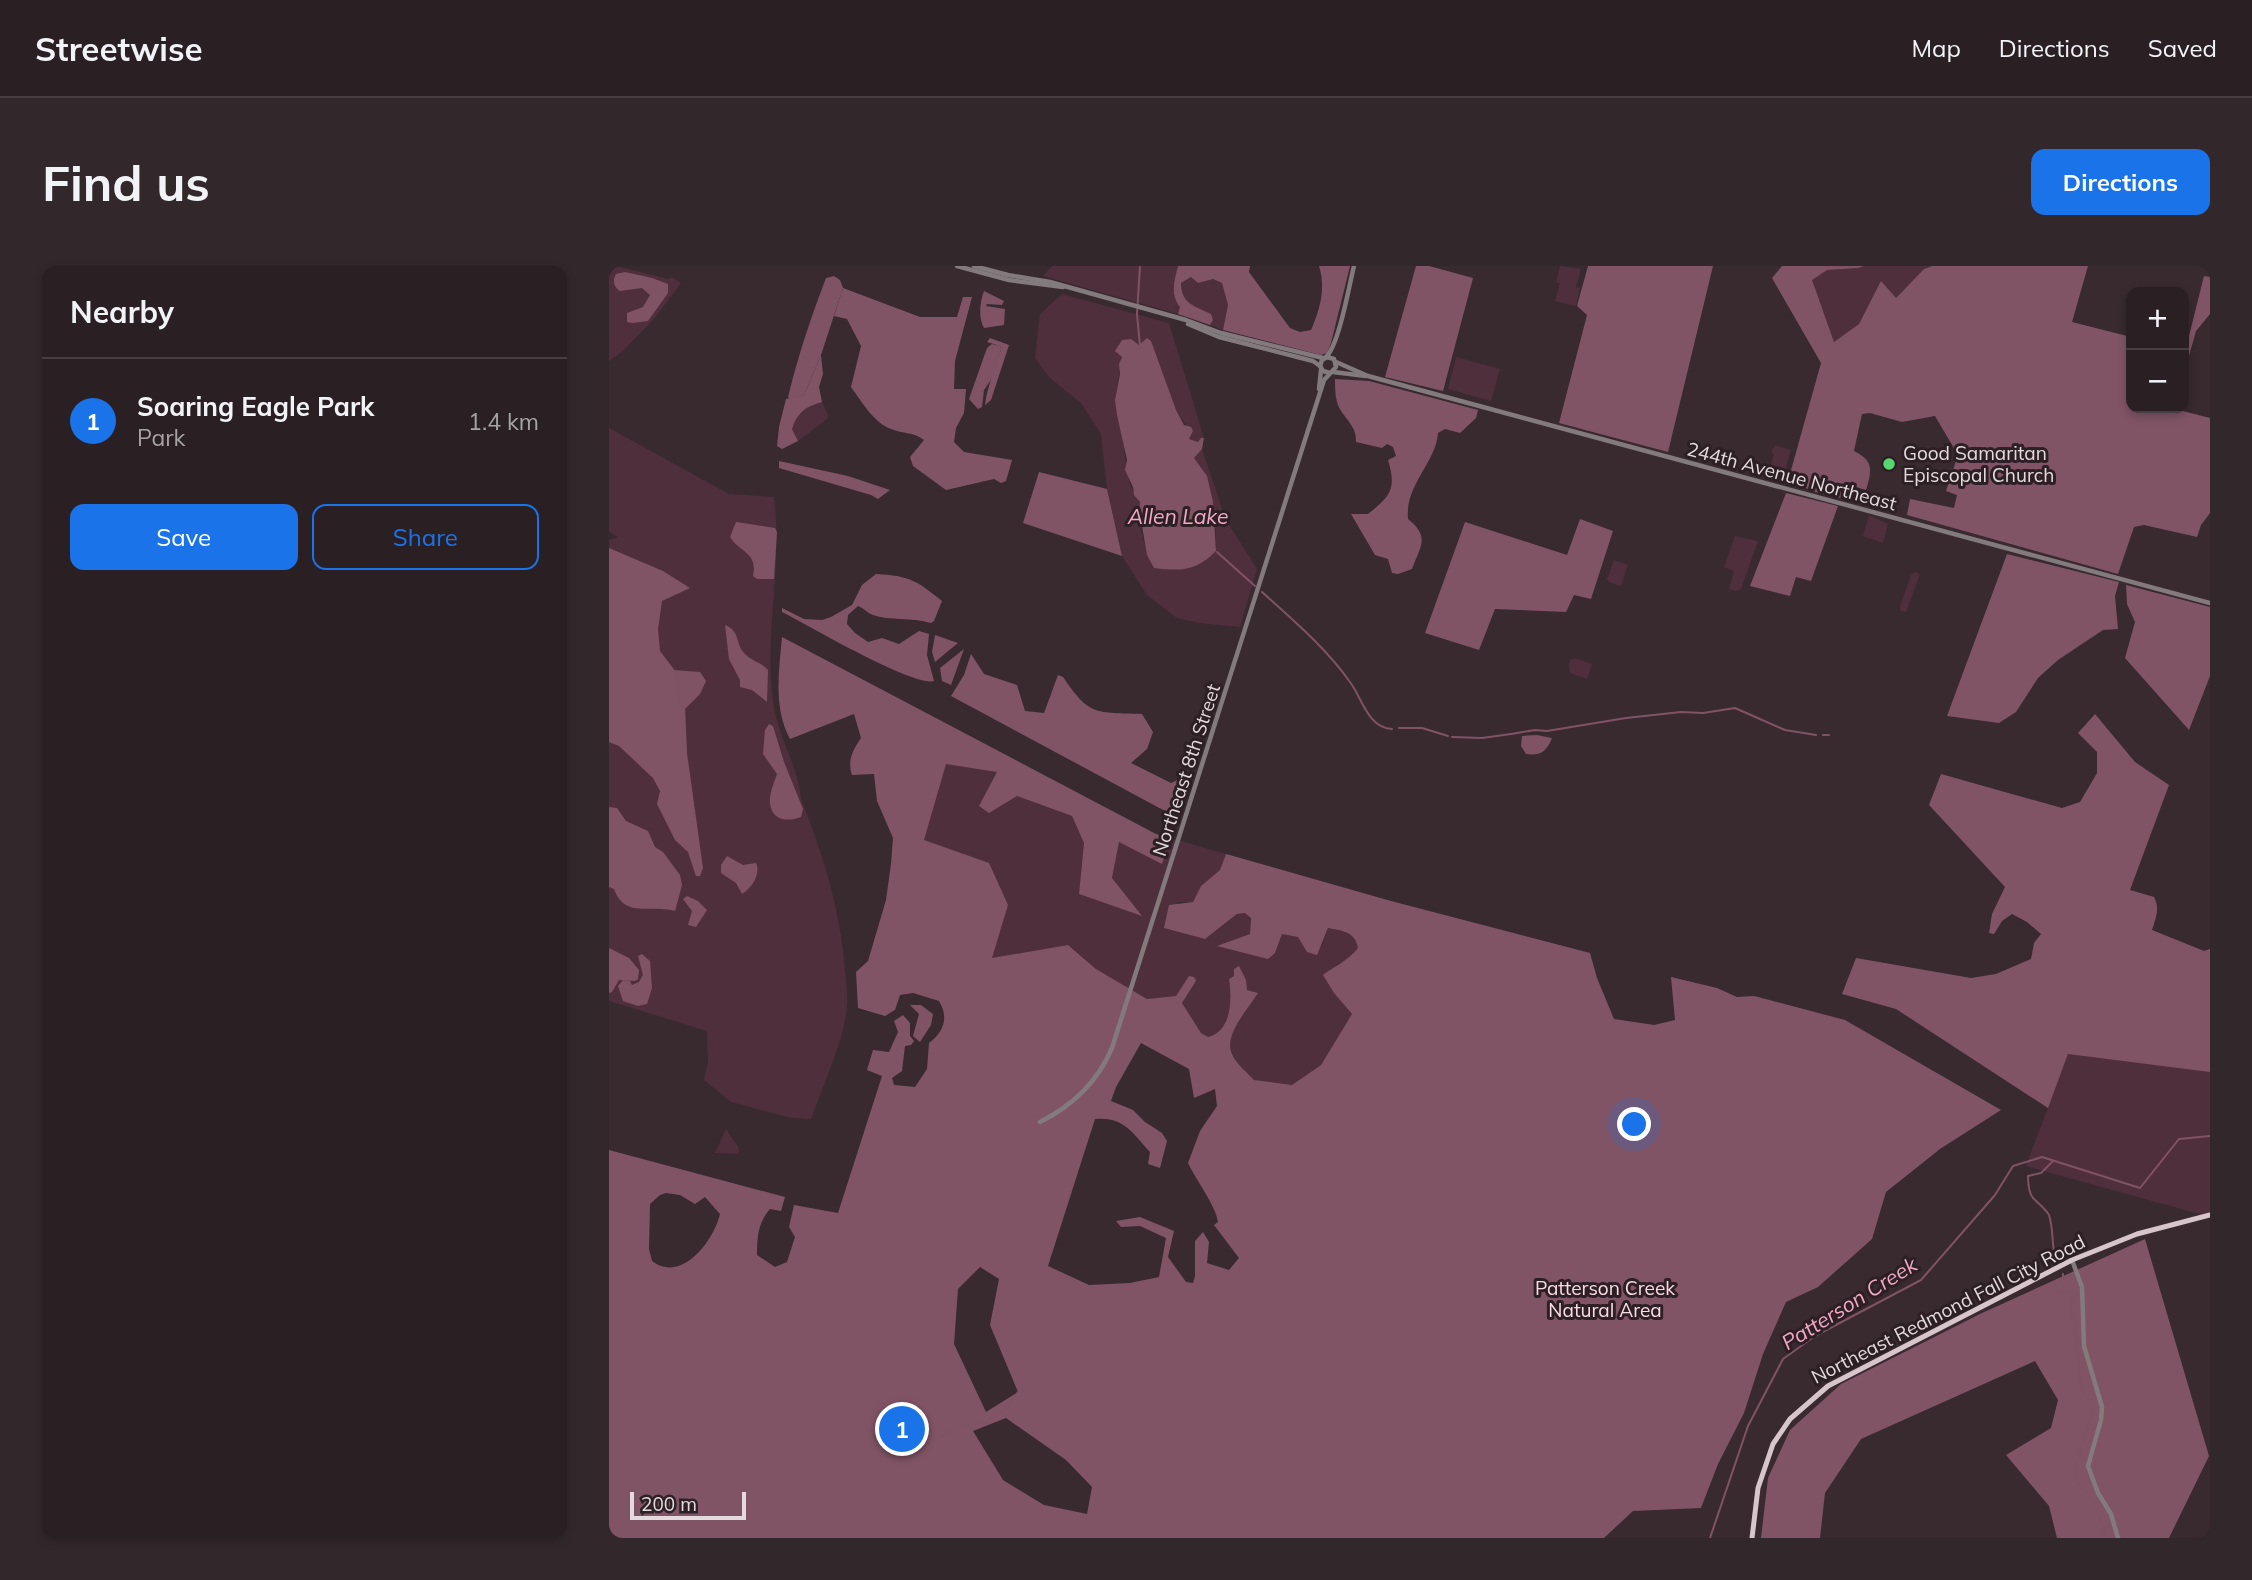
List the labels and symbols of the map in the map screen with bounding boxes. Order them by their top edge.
street label: 244th Avenue Northeast [1685,436,1900,516]
place label: Good Samaritan Episcopal Church [1903,441,2054,487]
marker: Good Samaritan Episcopal Church [1881,456,1897,472]
water label: Allen Lake [1127,503,1228,529]
street label: Northeast 8th Street [1147,681,1225,859]
your location [1617,1107,1651,1141]
street label: Northeast Redmond Fall City Road [1807,1229,2089,1389]
water label: Patterson Creek [1776,1250,1922,1355]
park label: Patterson Creek Natural Area [1535,1276,1675,1322]
pin: 1 [879,1403,925,1455]
scale bar [630,1489,745,1521]

